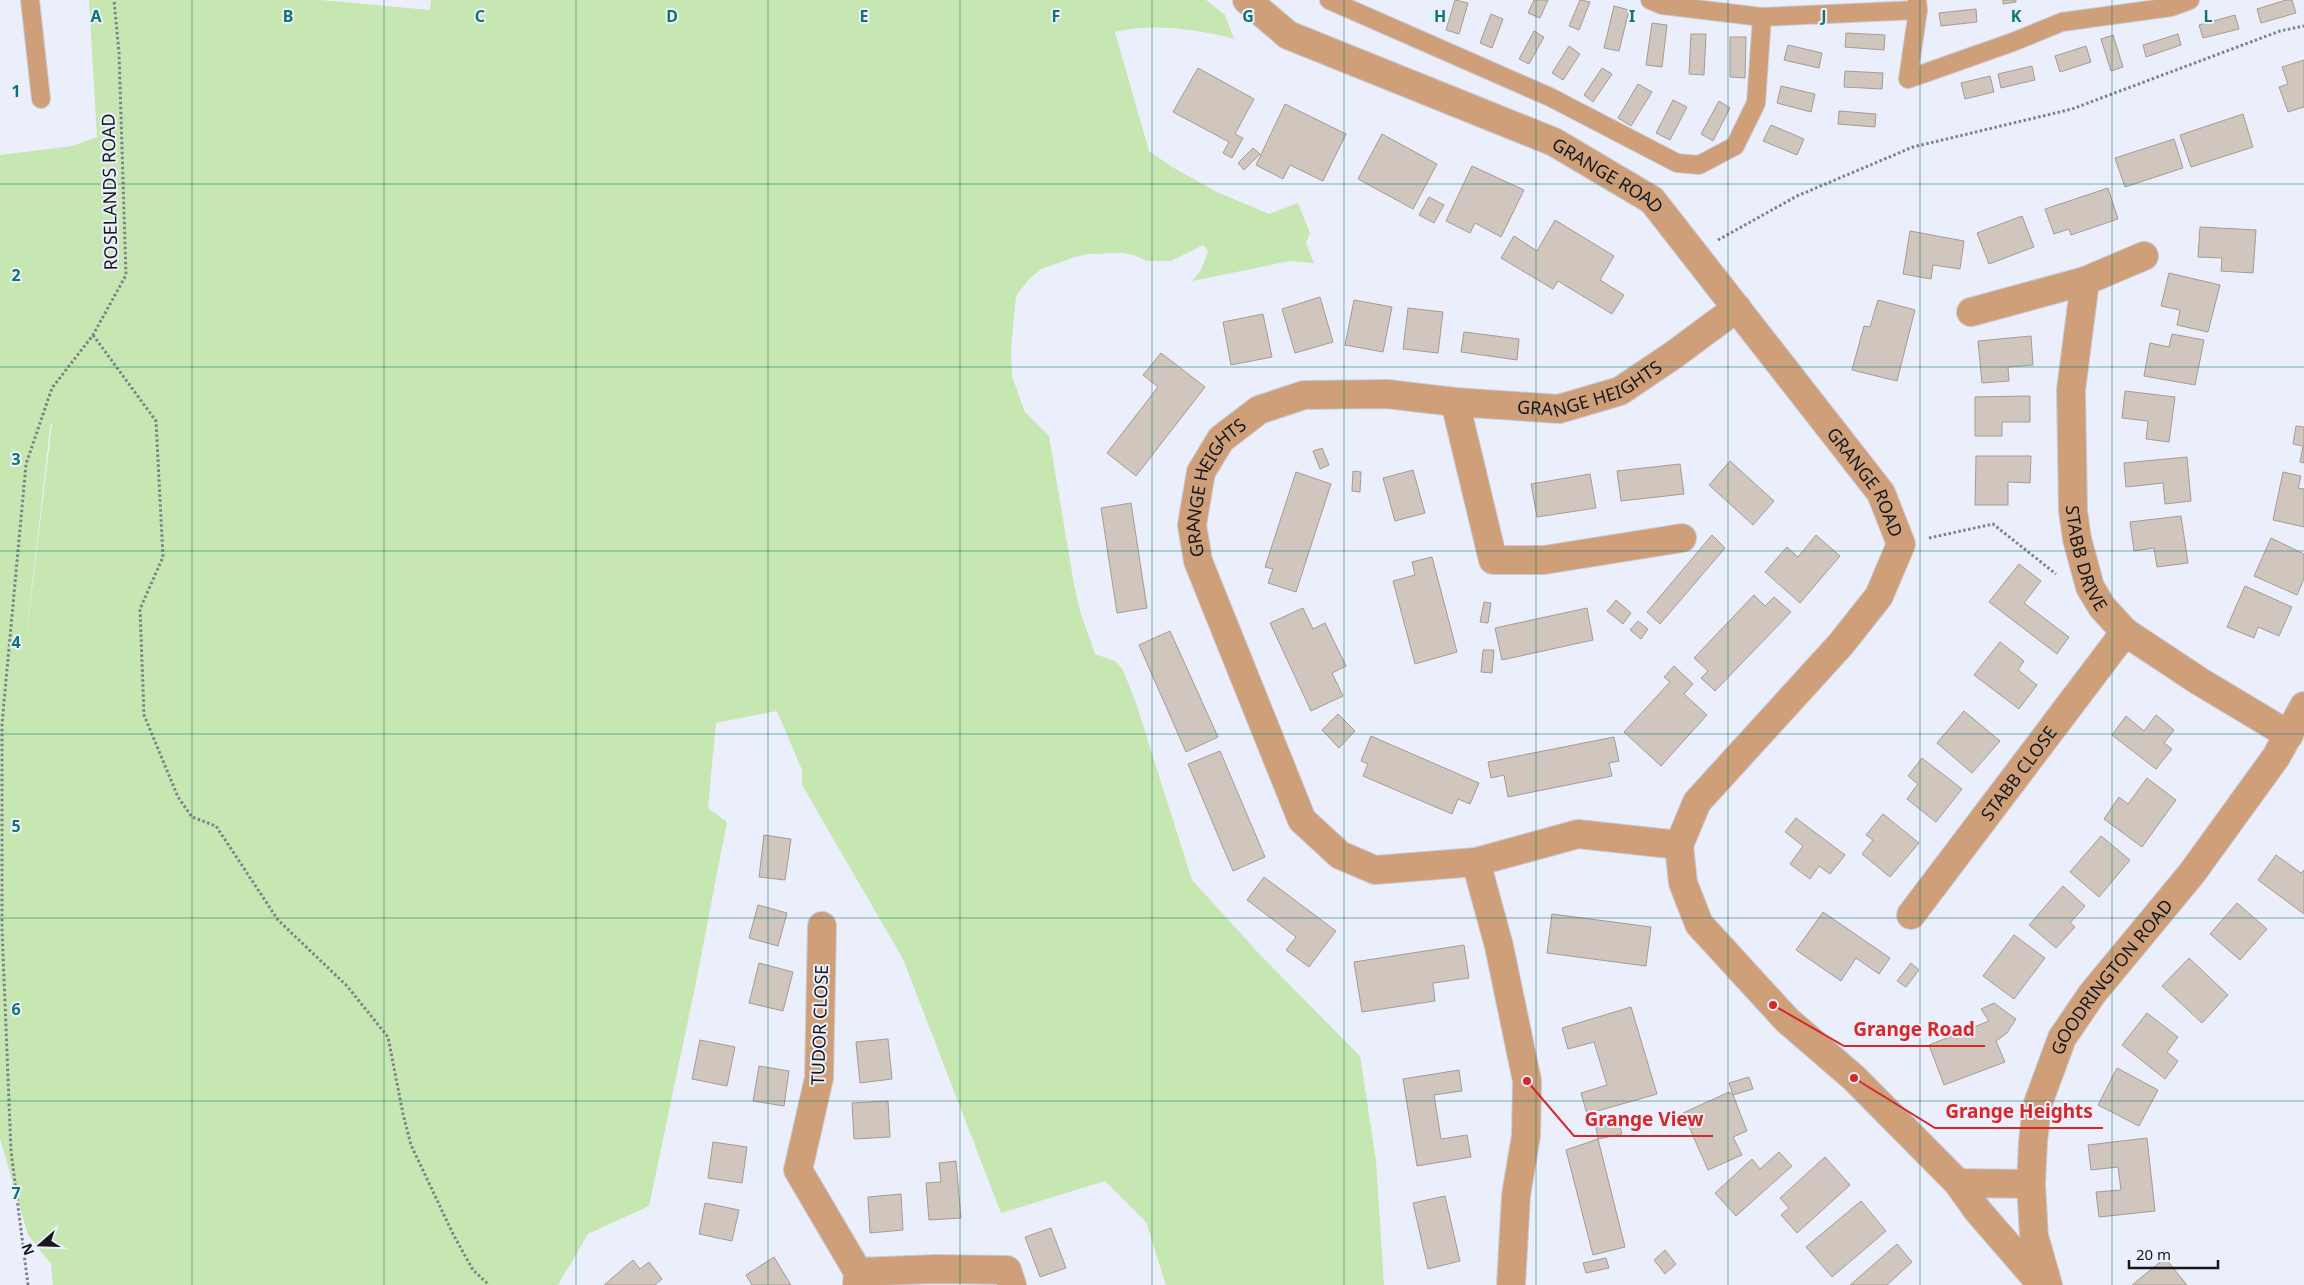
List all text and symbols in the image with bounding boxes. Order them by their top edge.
text: A [90,5,102,27]
text: B [283,5,293,27]
text: C [475,5,485,27]
text: D [666,5,678,27]
text: E [860,5,869,27]
text: F [1052,5,1060,27]
text: G [1242,5,1254,27]
text: H [1434,5,1446,27]
text: I [1629,5,1635,27]
text: J [1819,5,1827,27]
text: K [2011,5,2022,27]
text: L [2204,5,2213,27]
text: 1 [11,80,21,102]
street label: ROSELANDS ROAD [96,113,122,271]
street label: GRANGE ROAD [1548,132,1669,218]
text: 2 [11,264,21,286]
street label: GRANGE HEIGHTS [1516,354,1666,422]
street label: GRANGE HEIGHTS [1180,412,1251,559]
street label: GRANGE ROAD [1822,422,1909,540]
text: 3 [11,448,21,470]
street label: STABB DRIVE [2061,505,2114,615]
text: 4 [11,631,21,653]
street label: STABB CLOSE [1975,721,2062,825]
text: 5 [11,815,21,837]
street label: GOODRINGTON ROAD [2045,894,2178,1058]
street label: TUDOR CLOSE [805,964,833,1086]
text: 6 [11,998,21,1020]
callout: Grange Road [1844,1012,1985,1046]
text: Grange Road [1853,1016,1975,1042]
callout: Grange Heights [1935,1094,2103,1128]
text: Grange Heights [1945,1098,2093,1124]
callout: Grange View [1574,1102,1713,1136]
text: Grange View [1584,1106,1704,1132]
text: 7 [11,1182,21,1204]
north arrow [15,1220,65,1270]
scale bar [2129,1238,2218,1270]
text: N [16,1241,38,1258]
text: 20 m [2136,1244,2171,1264]

